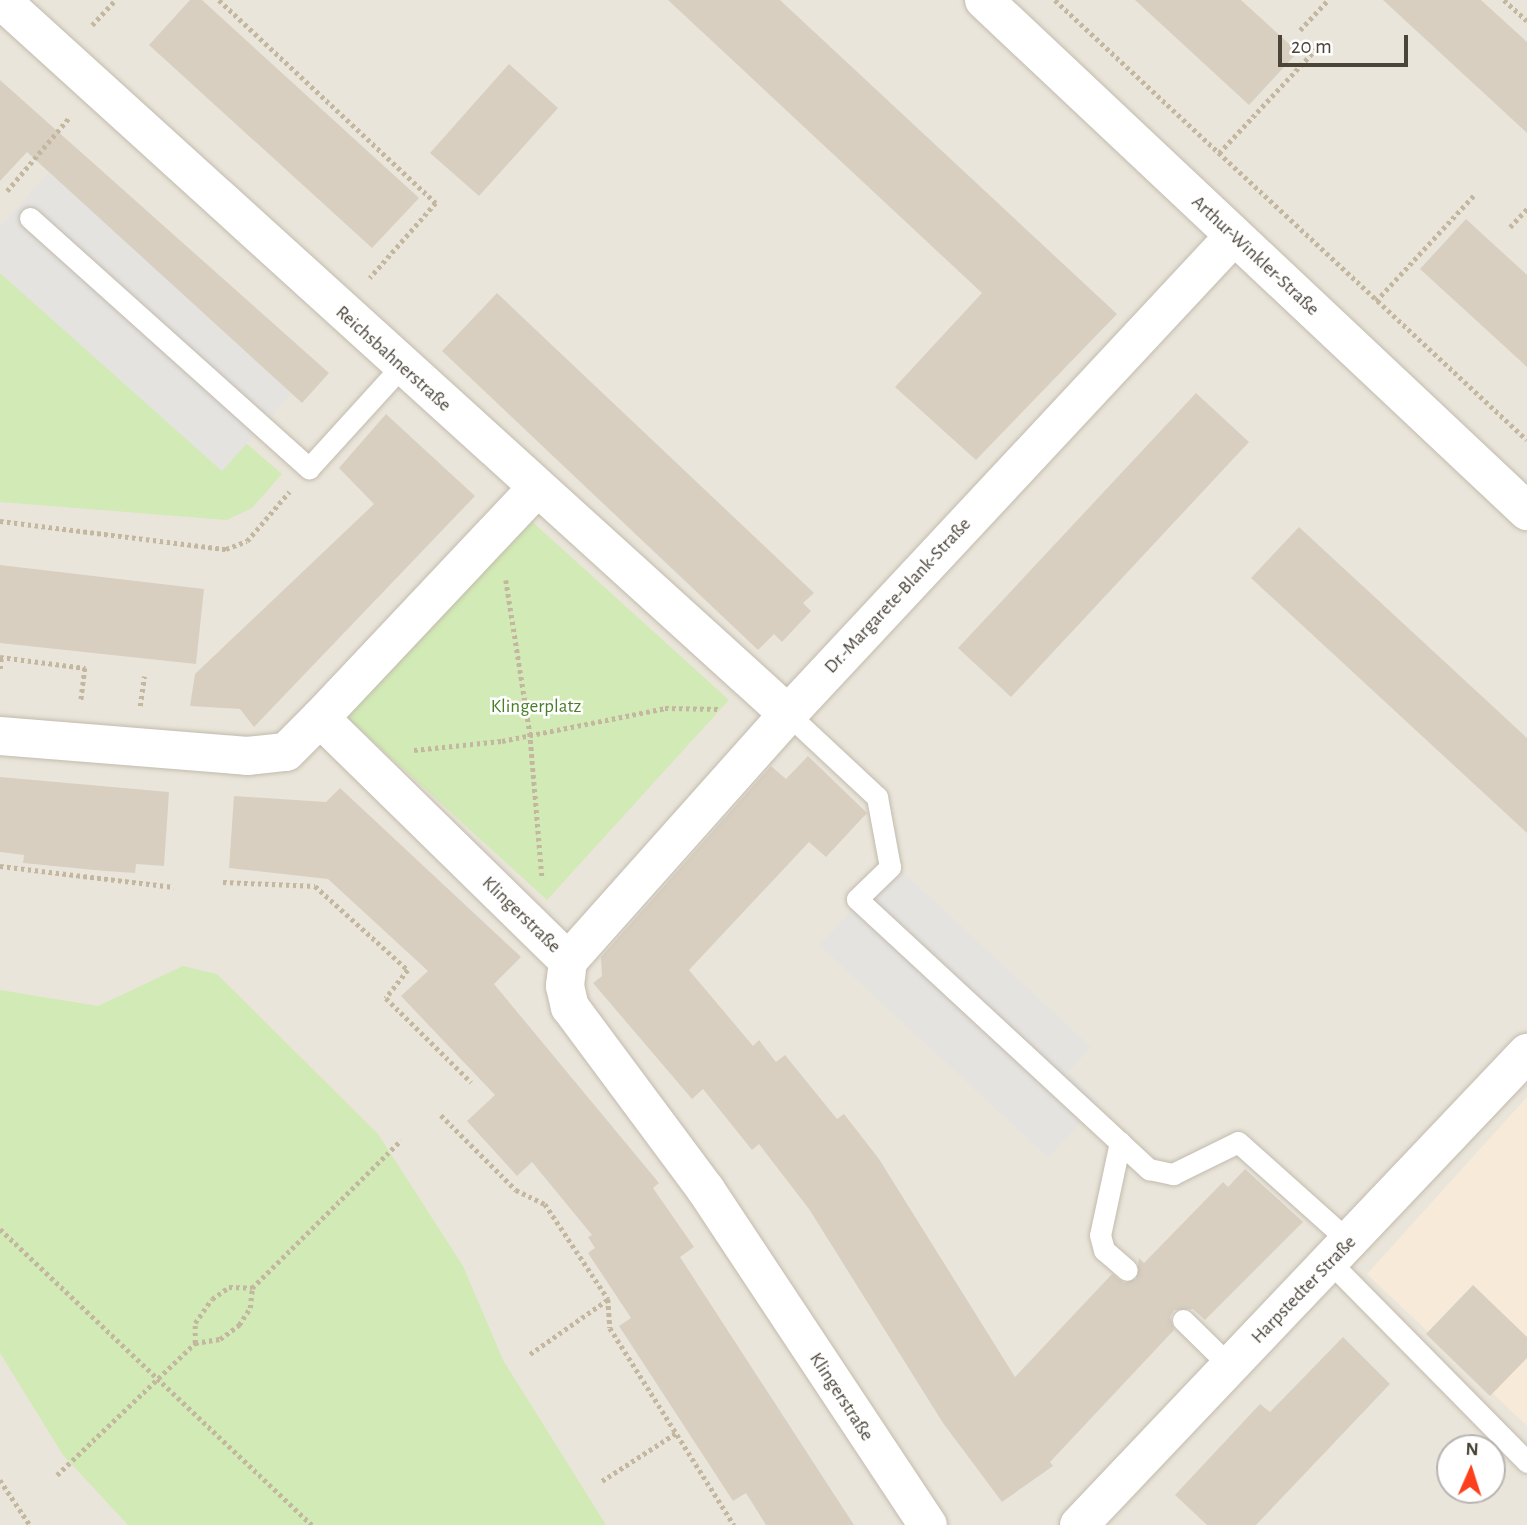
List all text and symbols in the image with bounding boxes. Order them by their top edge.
scale bar [1282,21,1412,65]
text: 20 m [1291,36,1332,57]
street label: Arthur-Winkler-Straße [1187,191,1323,321]
street label: Reichsbahnerstraße [331,301,455,417]
street label: Dr.-Margarete-Blank-Straße [820,513,976,679]
park label: Klingerplatz [491,696,581,718]
street label: Klingerstraße [477,872,565,958]
street label: Harpstedter Straße [1247,1231,1361,1349]
street label: Klingerstraße [804,1349,878,1445]
north arrow [1436,1434,1506,1504]
text: N [1465,1440,1479,1459]

